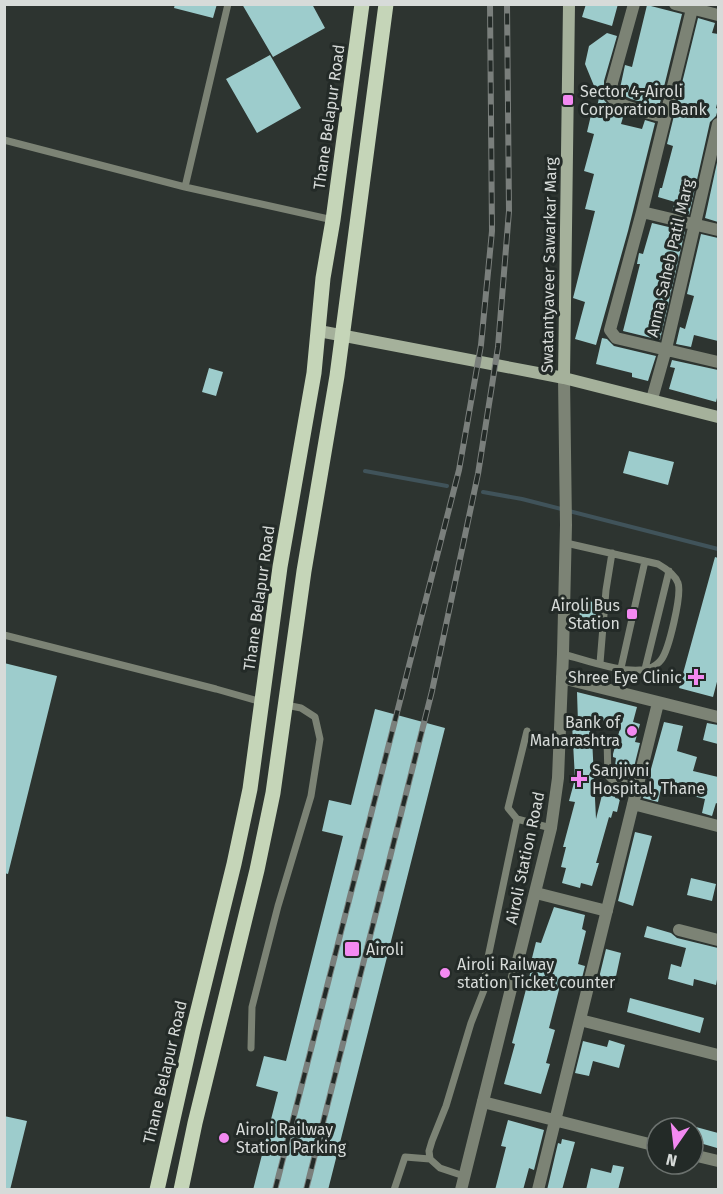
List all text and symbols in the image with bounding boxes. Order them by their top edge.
street label: Thane Belapur Road [309,43,349,191]
place label: Sector 4-Airoli Corporation Bank [580,82,707,119]
marker: Sector 4-Airoli Corporation Bank [561,93,575,107]
street label: Swatantyaveer Sawarkar Marg [538,156,560,373]
street label: Anna Saheb Patil Marg [643,176,698,339]
street label: Thane Belapur Road [239,524,279,672]
place label: Airoli Bus Station [551,596,620,633]
marker: Airoli Bus Station [625,607,639,621]
place label: Shree Eye Clinic [568,668,682,687]
marker: Shree Eye Clinic [687,668,705,686]
place label: Bank of Maharashtra [530,713,622,750]
marker: Bank of Maharashtra [625,724,639,738]
place label: Sanjivni Hospital, Thane [592,761,705,798]
marker: Sanjivni Hospital, Thane [570,770,588,788]
street label: Airoli Station Road [502,790,548,926]
marker: Airoli [343,940,361,958]
place label: Airoli [366,940,404,959]
place label: Airoli Railway station Ticket counter [457,955,616,992]
marker: Airoli Railway station Ticket counter [438,966,452,980]
street label: Thane Belapur Road [139,998,191,1146]
north arrow [645,1116,705,1176]
place label: Airoli Railway Station Parking [236,1120,347,1157]
marker: Airoli Railway Station Parking [217,1131,231,1145]
text: N [664,1150,679,1171]

